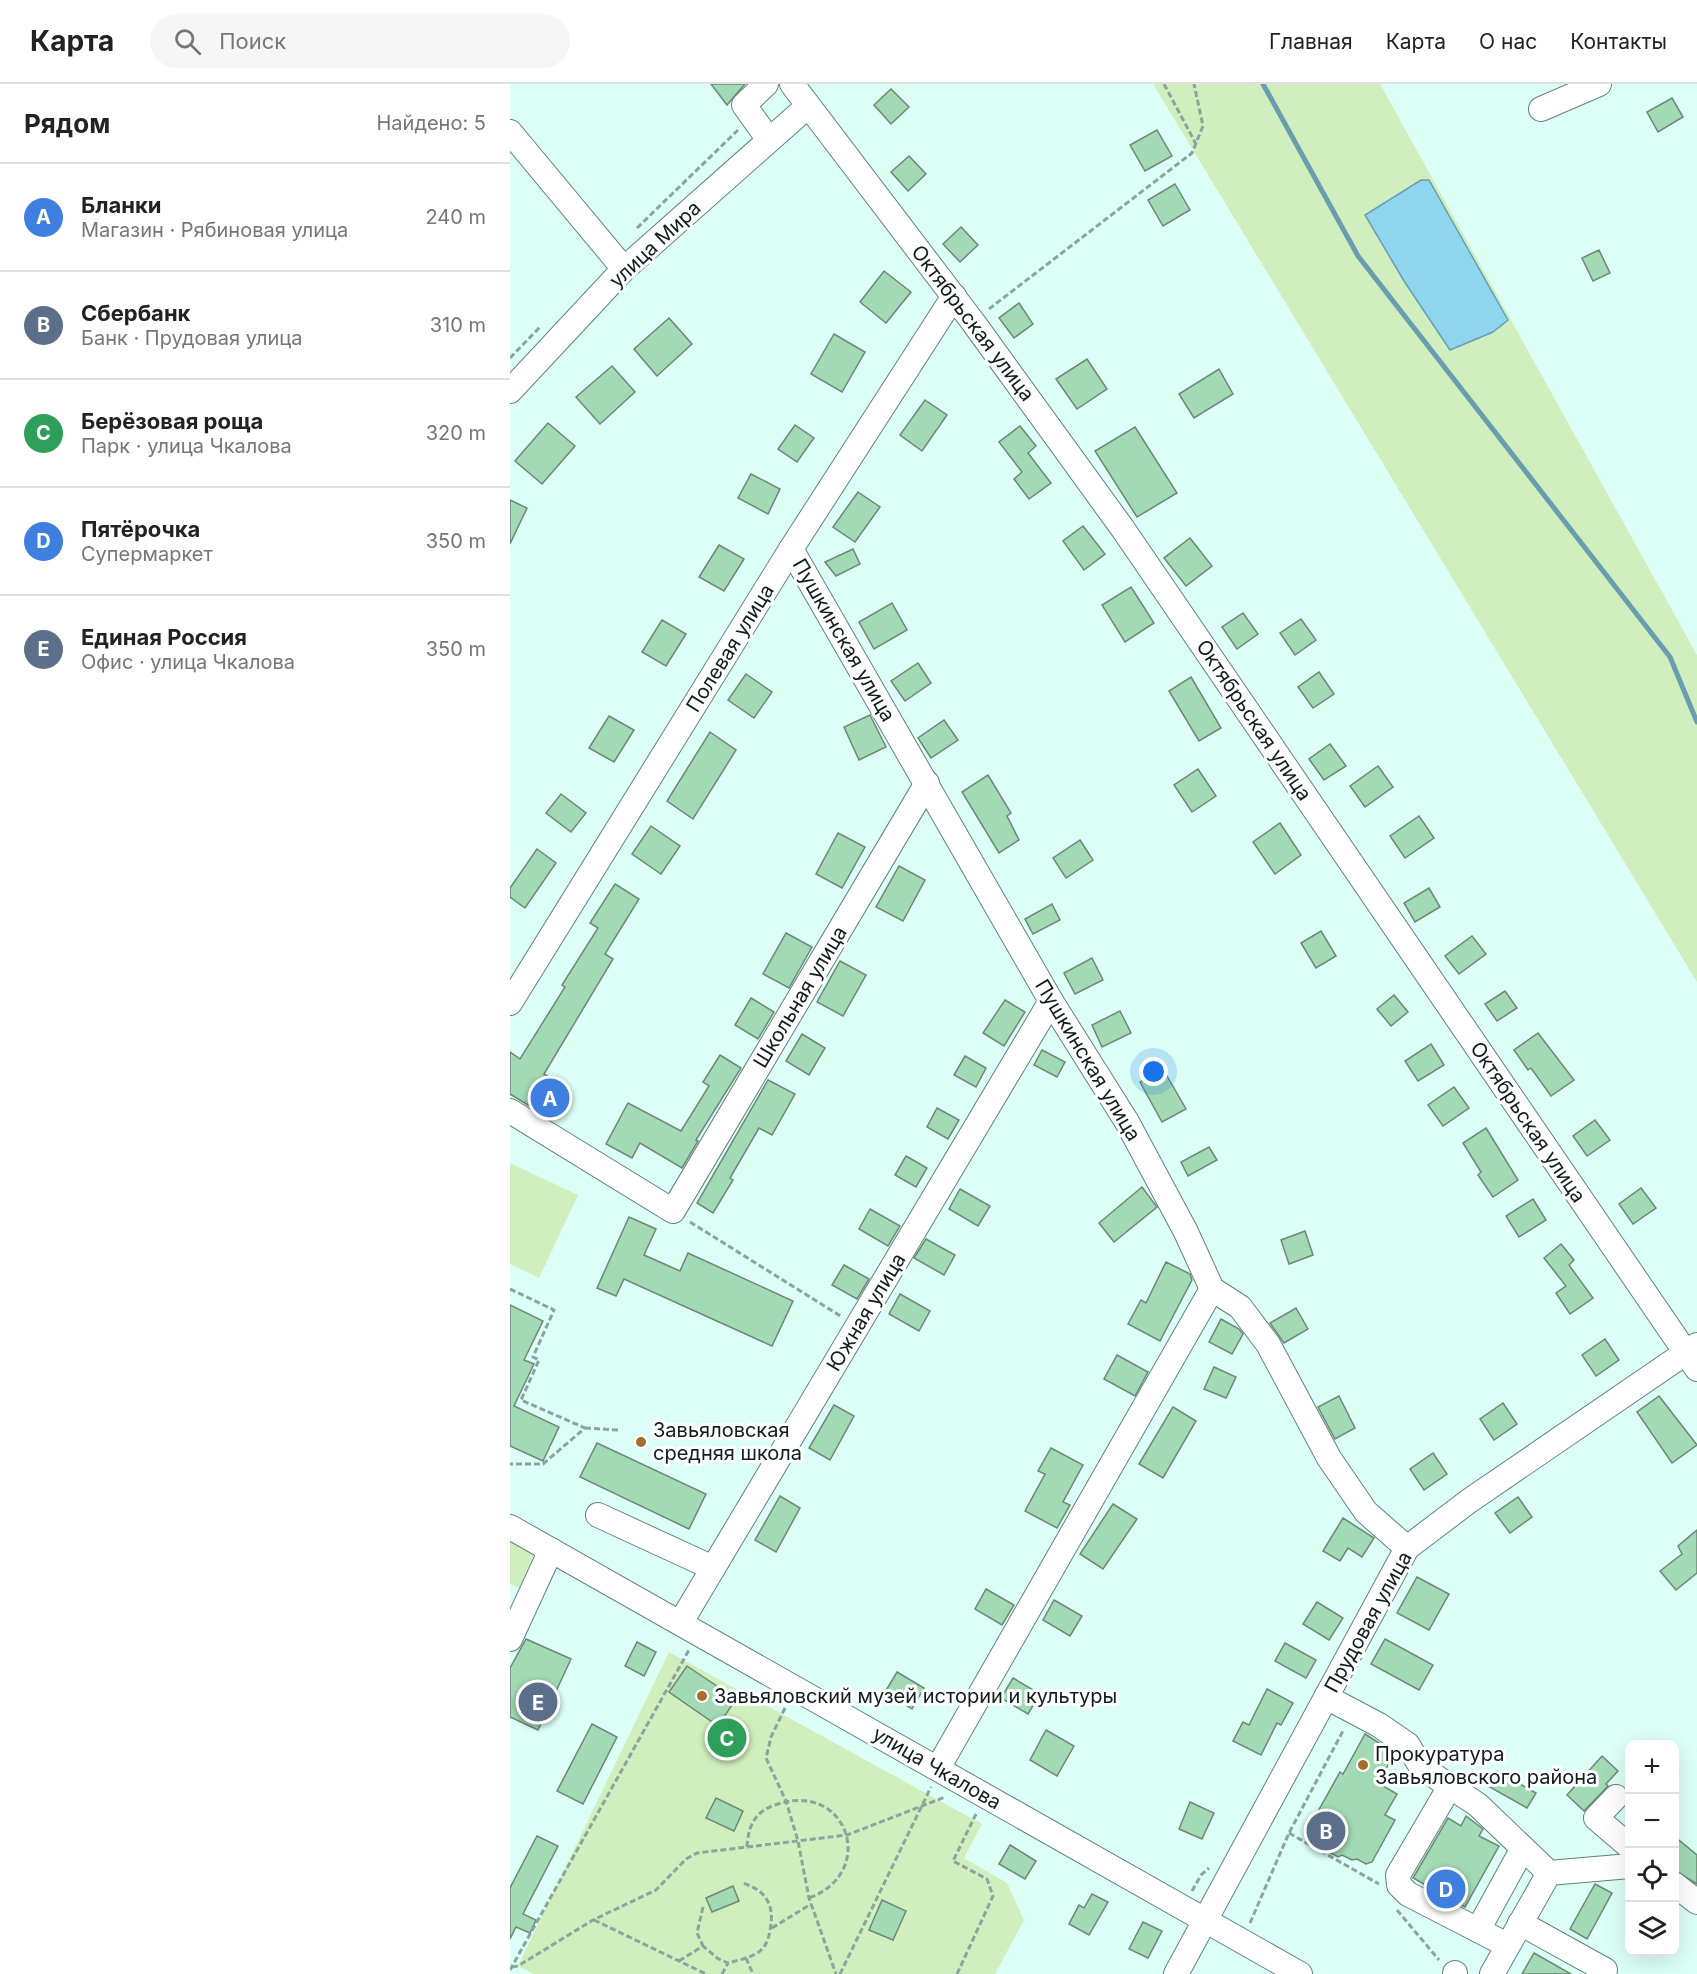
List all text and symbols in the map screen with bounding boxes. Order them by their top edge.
search box [150,14,570,68]
text: Карта [30,24,114,58]
icon: search [171,25,204,58]
text: Поиск [219,28,286,54]
text: Главная [1269,29,1353,54]
text: Карта [1386,29,1446,54]
text: О нас [1479,29,1537,54]
text: Контакты [1570,29,1667,54]
text: Рядом [24,108,110,139]
text: Найдено: 5 [376,111,486,135]
text: Бланки [81,192,162,218]
street label: улица Мира [604,196,706,292]
text: A [36,205,51,229]
text: 240 m [425,205,486,229]
text: Магазин · Рябиновая улица [81,218,348,242]
street label: Октябрьская улица [907,240,1039,406]
text: Сбербанк [81,300,190,326]
text: B [37,313,50,337]
text: 310 m [430,313,486,337]
text: Банк · Прудовая улица [81,326,303,350]
text: Берёзовая роща [81,408,263,434]
text: C [36,421,51,445]
text: 320 m [426,421,486,445]
text: Парк · улица Чкалова [81,434,292,458]
text: Пятёрочка [81,516,200,542]
text: D [36,529,51,553]
text: 350 m [426,529,486,553]
text: Супермаркет [81,542,213,566]
street label: Пушкинская улица [788,554,900,726]
street label: Полевая улица [681,580,779,716]
text: Единая Россия [81,624,247,650]
street label: Октябрьская улица [1191,635,1317,805]
text: E [37,637,50,661]
text: 350 m [426,637,486,661]
text: Офис · улица Чкалова [81,650,295,674]
street label: Школьная улица [748,922,852,1072]
street label: Пушкинская улица [1030,975,1146,1145]
street label: Октябрьская улица [1465,1037,1591,1207]
your location [1139,1057,1168,1086]
pin: A [530,1076,570,1120]
street label: Южная улица [821,1249,911,1375]
place label: Завьяловская средняя школа [653,1418,802,1465]
marker: Завьяловская средняя школа [634,1435,648,1449]
street label: Прудовая улица [1319,1547,1417,1697]
pin: E [519,1680,558,1724]
place label: Завьяловский музей истории и культуры [714,1684,1117,1708]
marker: Завьяловский музей истории и культуры [695,1689,709,1703]
pin: C [708,1716,746,1760]
street label: улица Чкалова [868,1721,1006,1815]
map controls [1625,1740,1679,1956]
button: + [1625,1740,1679,1794]
place label: Прокуратура Завьяловского района [1375,1742,1597,1789]
marker: Прокуратура Завьяловского района [1356,1758,1370,1772]
button: − [1625,1794,1679,1848]
pin: B [1306,1808,1346,1854]
button: locate [1625,1848,1679,1902]
pin: D [1426,1866,1466,1912]
button: layers [1625,1902,1679,1956]

